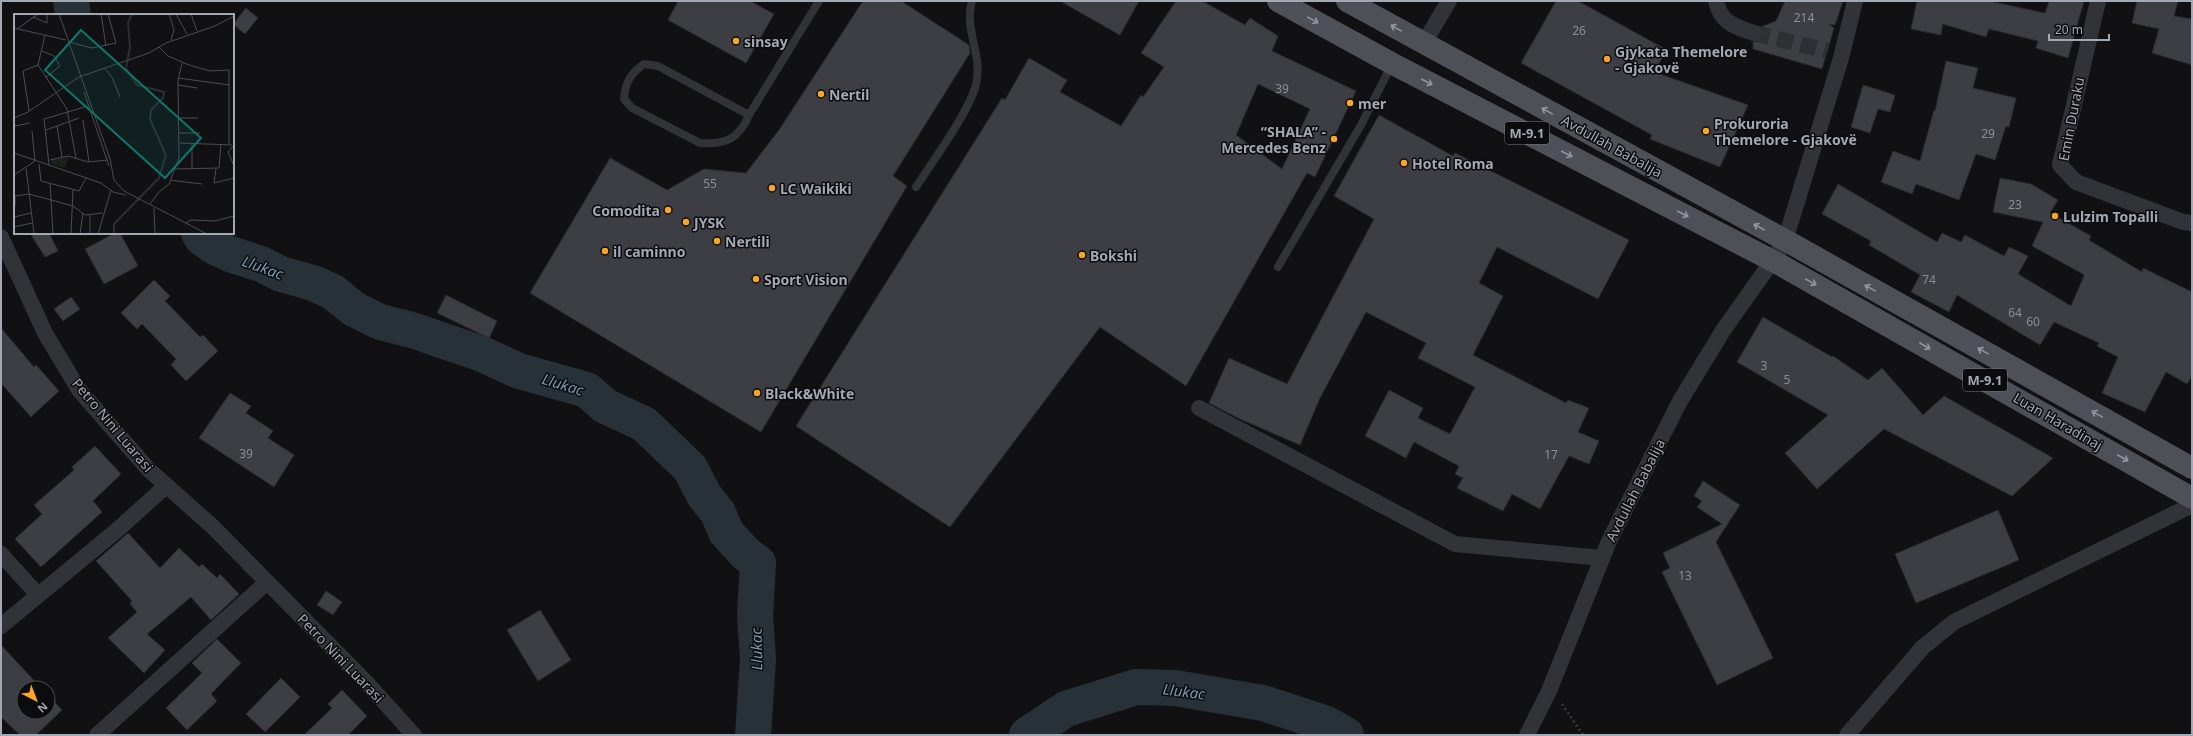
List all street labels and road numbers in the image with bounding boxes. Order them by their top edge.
street label: Emin Duraku [2054,75,2088,163]
street label: Avdullah Babalija [1558,110,1666,182]
road number: M-9.1 [1505,122,1549,144]
road number: M-9.1 [1963,369,2007,391]
street label: Petro Nini Luarasi [68,374,158,476]
street label: Luan Haradinaj [2010,388,2106,454]
street label: Avdullah Babalija [1601,435,1669,545]
street label: Petro Nini Luarasi [294,609,388,707]

